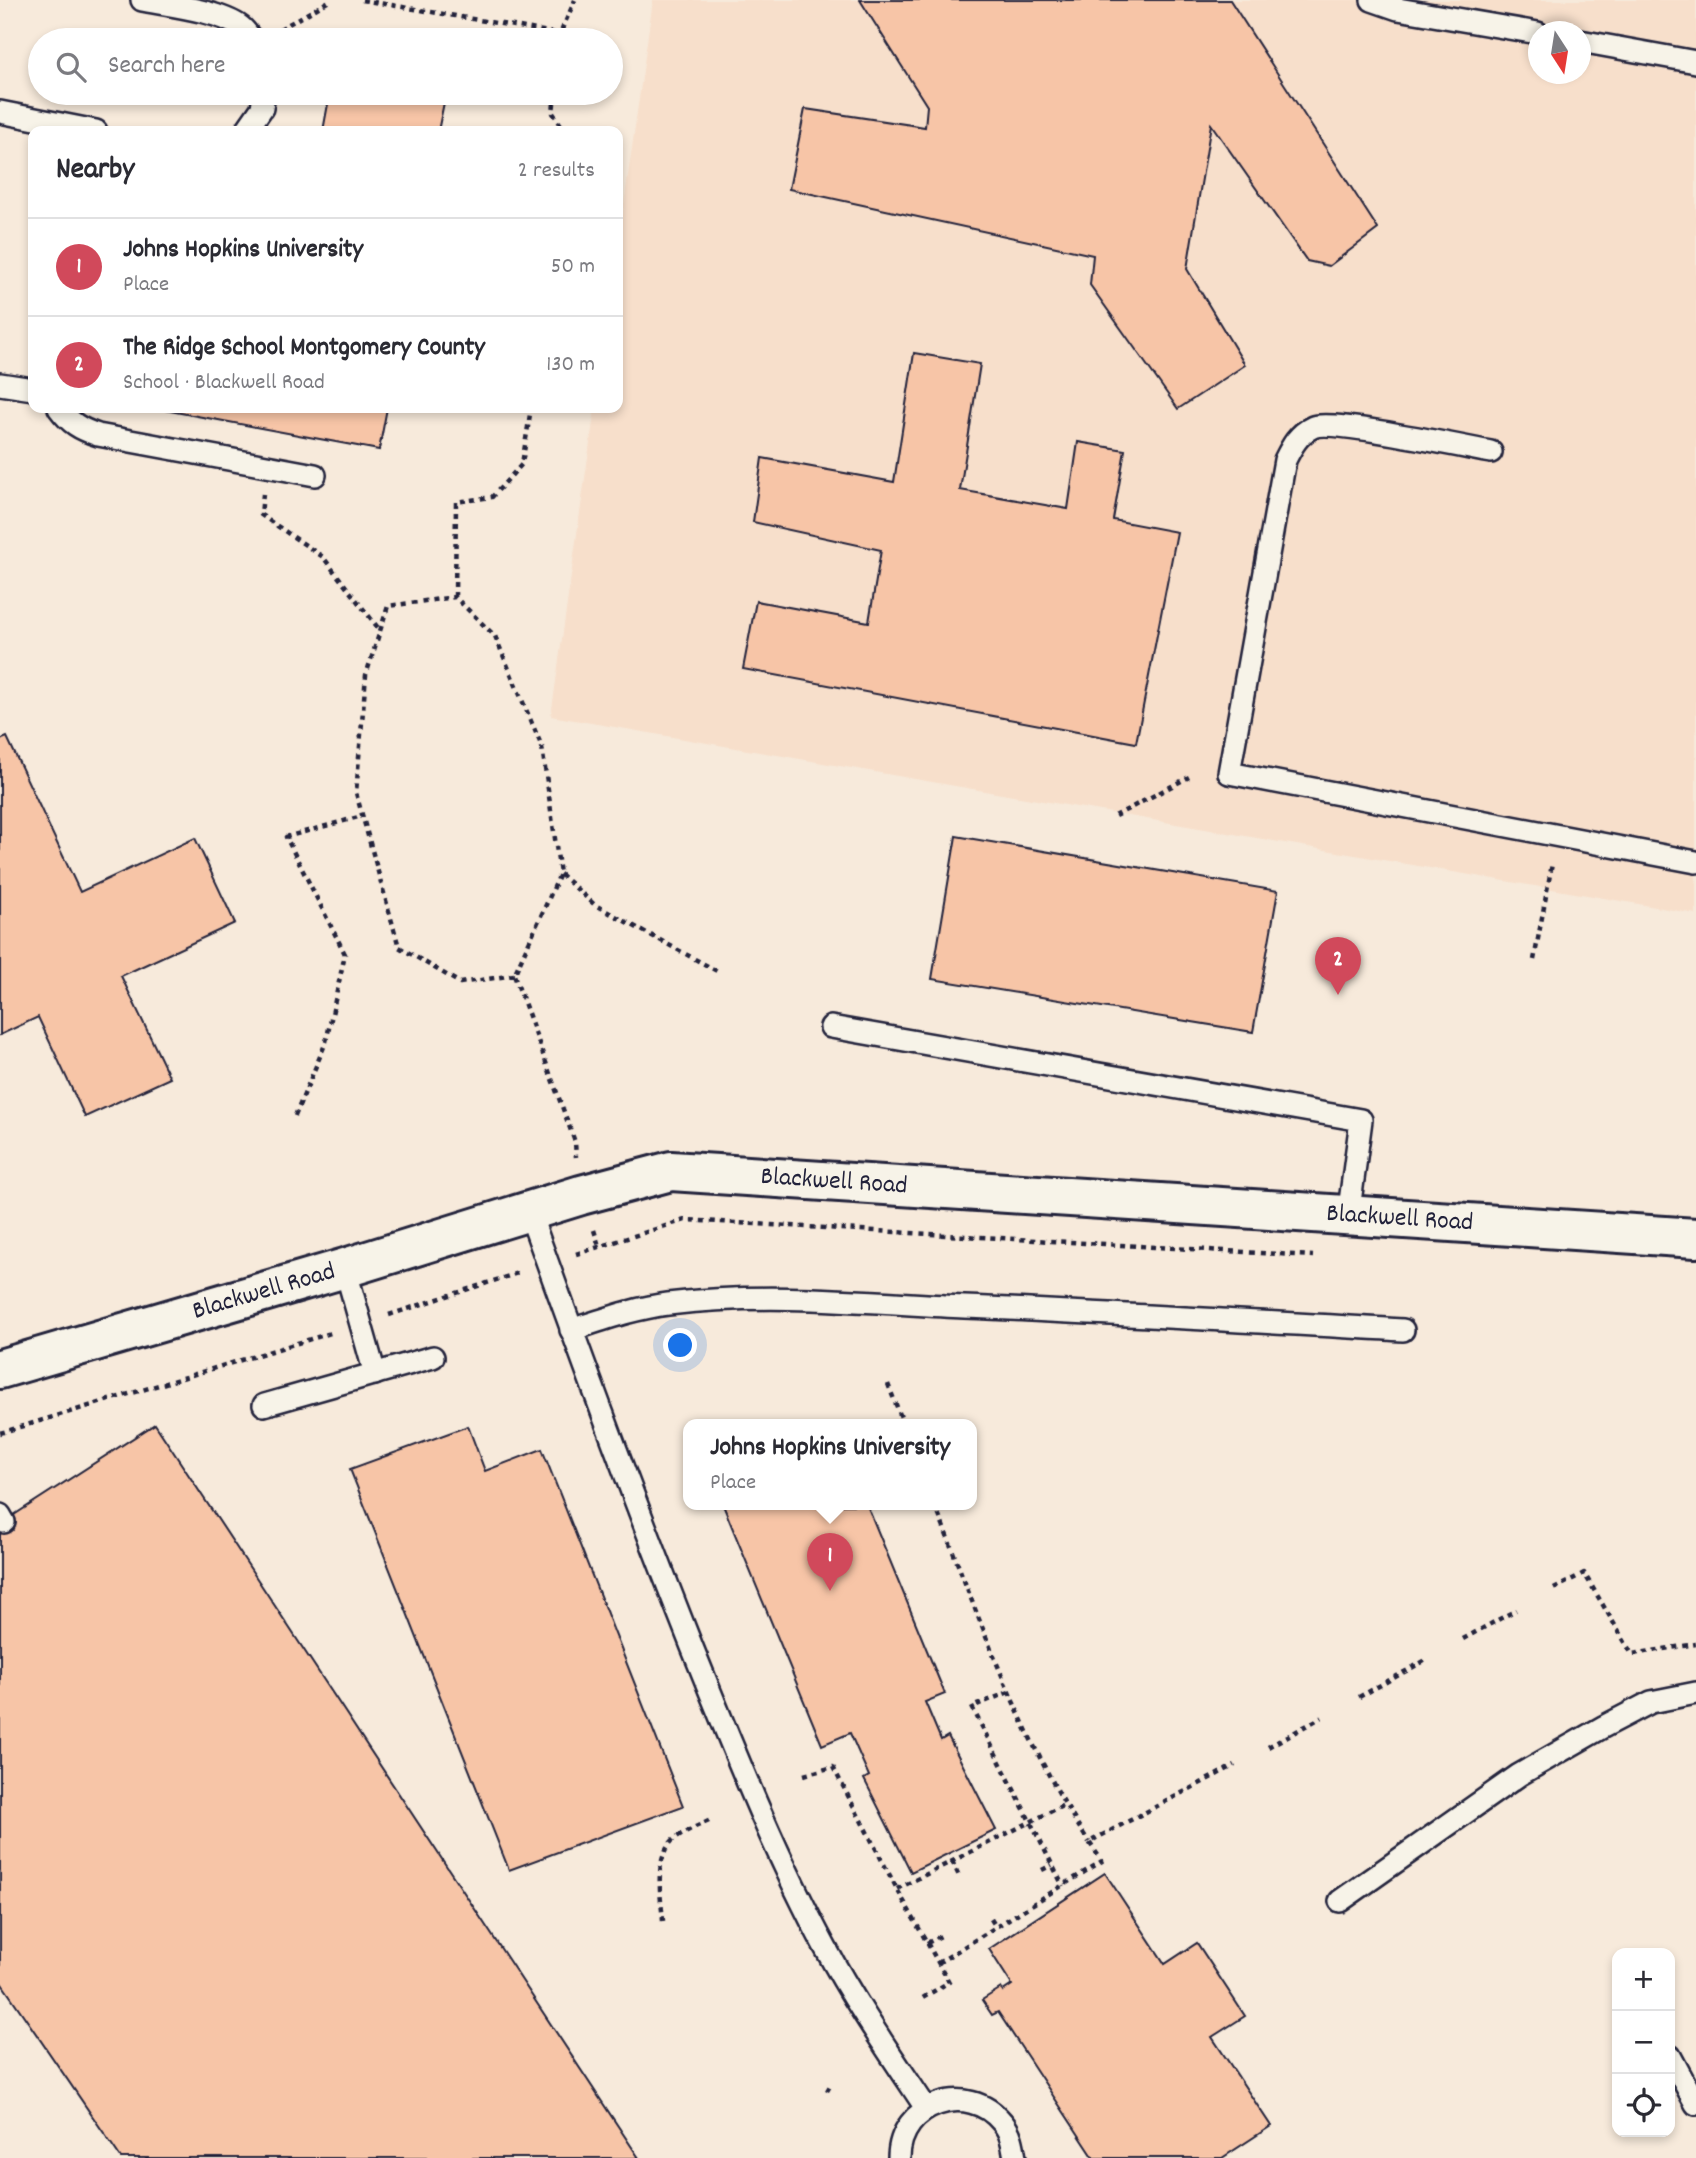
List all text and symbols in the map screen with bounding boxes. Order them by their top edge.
north arrow [1528,21,1591,84]
search box [28,28,623,105]
icon: search [52,48,90,86]
text: Search here [108,48,226,85]
text: Nearby [56,150,134,193]
text: 2 results [518,155,595,188]
text: Johns Hopkins University [123,232,363,269]
text: 1 [76,251,82,284]
text: 50 m [551,251,595,284]
text: Place [123,269,169,302]
text: The Ridge School Montgomery County [123,330,485,367]
text: 2 [74,349,84,382]
text: 130 m [546,349,595,382]
text: School · Blackwell Road [123,367,325,400]
pin: 2 [1315,937,1361,995]
street label: Blackwell Road [759,1158,909,1205]
street label: Blackwell Road [1325,1195,1474,1242]
street label: Blackwell Road [188,1253,340,1330]
your location [663,1328,697,1362]
popup [683,1419,977,1510]
text: Johns Hopkins University [710,1430,950,1467]
text: Place [710,1467,756,1500]
pin: 1 [807,1533,853,1591]
map controls [1612,1948,1675,2137]
button: + [1612,1948,1675,2011]
button: − [1612,2011,1675,2074]
button: locate [1612,2074,1675,2137]

